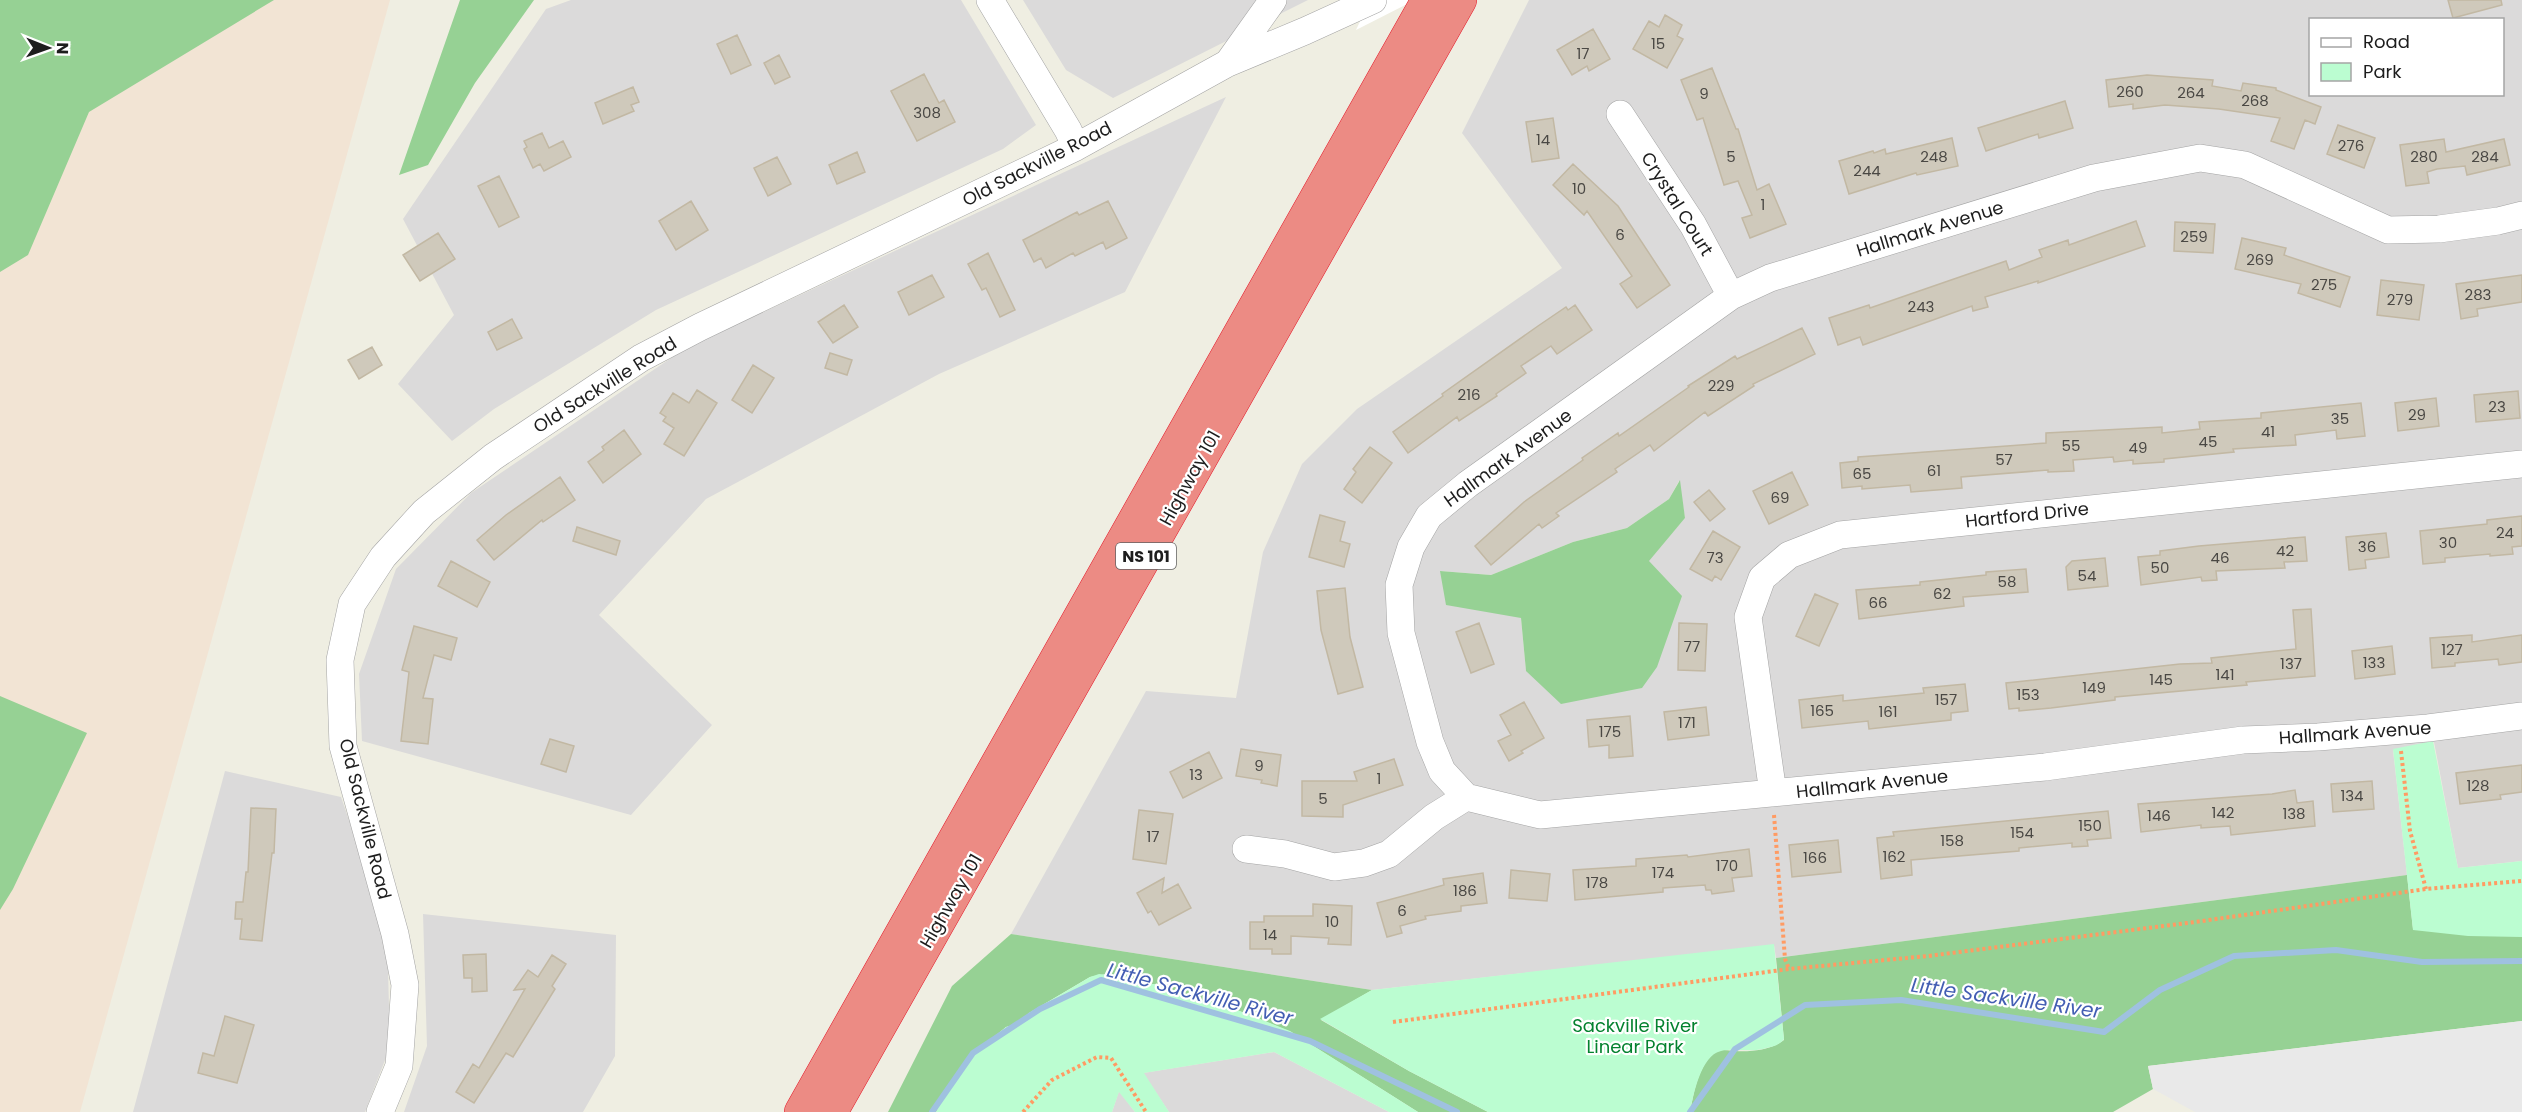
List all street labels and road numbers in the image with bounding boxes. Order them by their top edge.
street label: Old Sackville Road [958,115,1116,212]
street label: Crystal Court [1635,147,1719,261]
street label: Hallmark Avenue [1853,194,2006,263]
street label: Old Sackville Road [528,330,681,439]
street label: Hallmark Avenue [1439,403,1577,513]
street label: Highway 101 [1153,426,1226,530]
street label: Hartford Drive [1964,496,2090,533]
road number: NS 101 [1116,543,1176,569]
street label: Hallmark Avenue [2278,715,2432,750]
street label: Old Sackville Road [333,736,398,902]
street label: Hallmark Avenue [1795,763,1949,804]
street label: Highway 101 [913,849,988,953]

